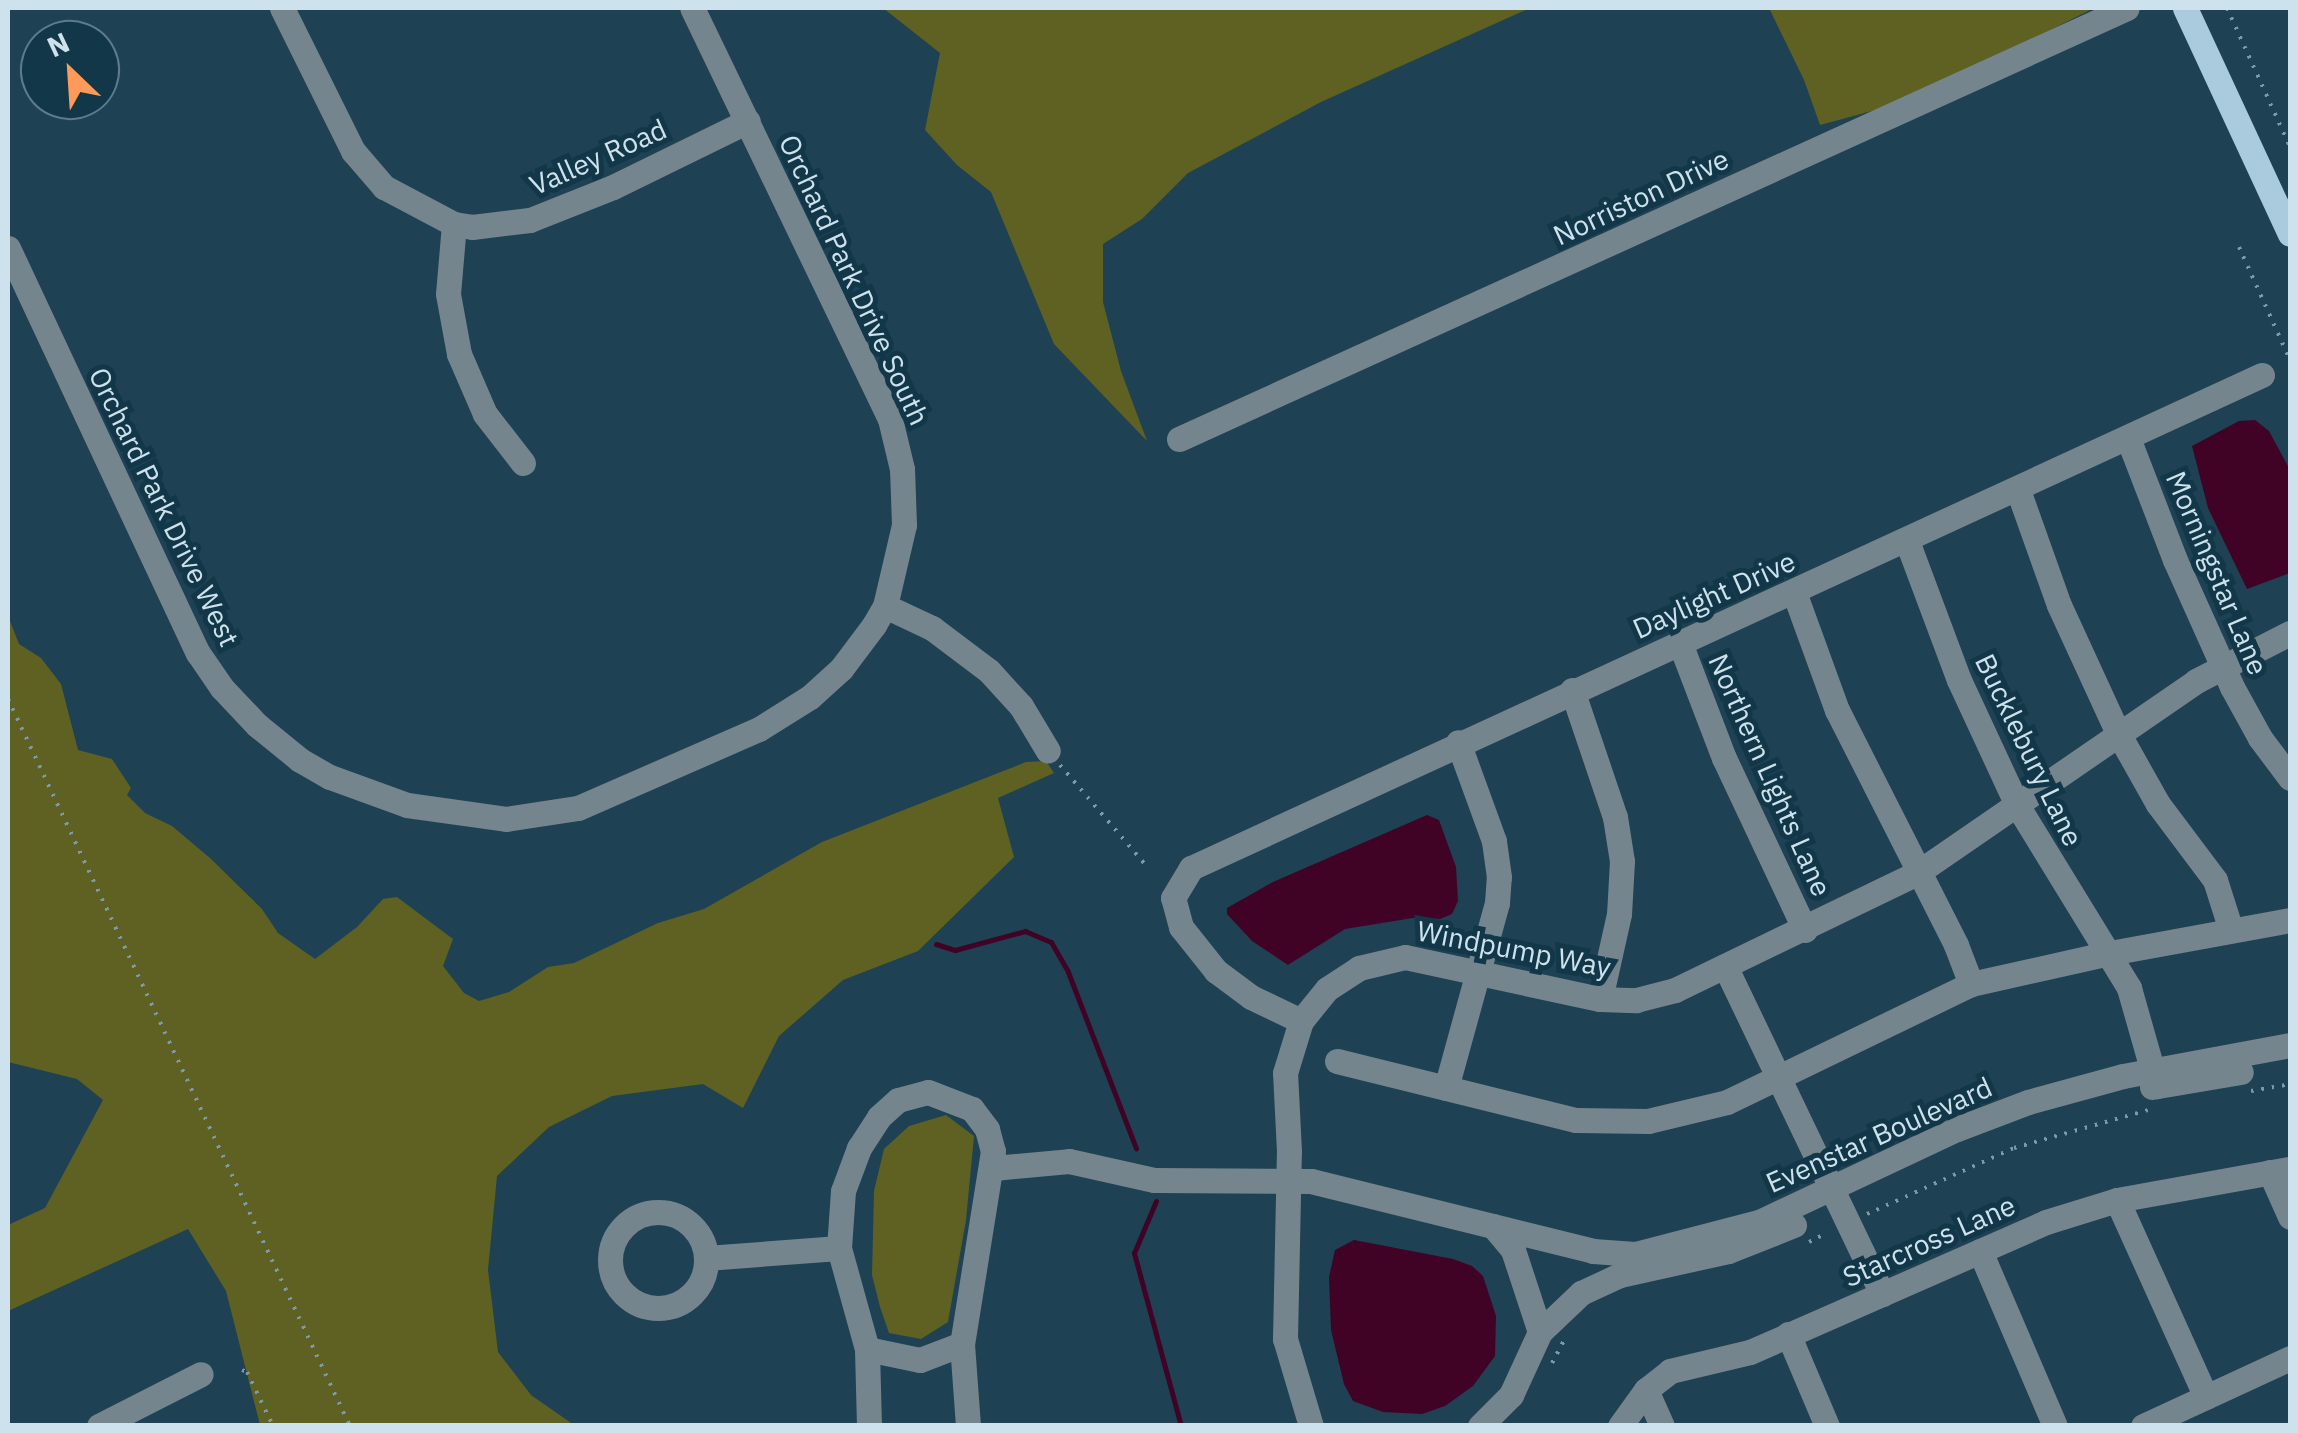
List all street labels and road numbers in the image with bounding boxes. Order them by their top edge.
street label: Valley Road [524,112,672,202]
street label: Orchard Park Drive South [772,130,936,430]
street label: Norriston Drive [1548,142,1734,252]
street label: Orchard Park Drive West [82,362,246,652]
street label: Morningstar Lane [2159,466,2275,680]
street label: Daylight Drive [1628,544,1800,646]
street label: Bucklebury Lane [1968,648,2090,852]
street label: Northern Lights Lane [1701,649,1839,901]
street label: Windpump Way [1414,914,1614,984]
street label: Evenstar Boulevard [1761,1070,1997,1200]
street label: Starcross Lane [1838,1188,2020,1294]

